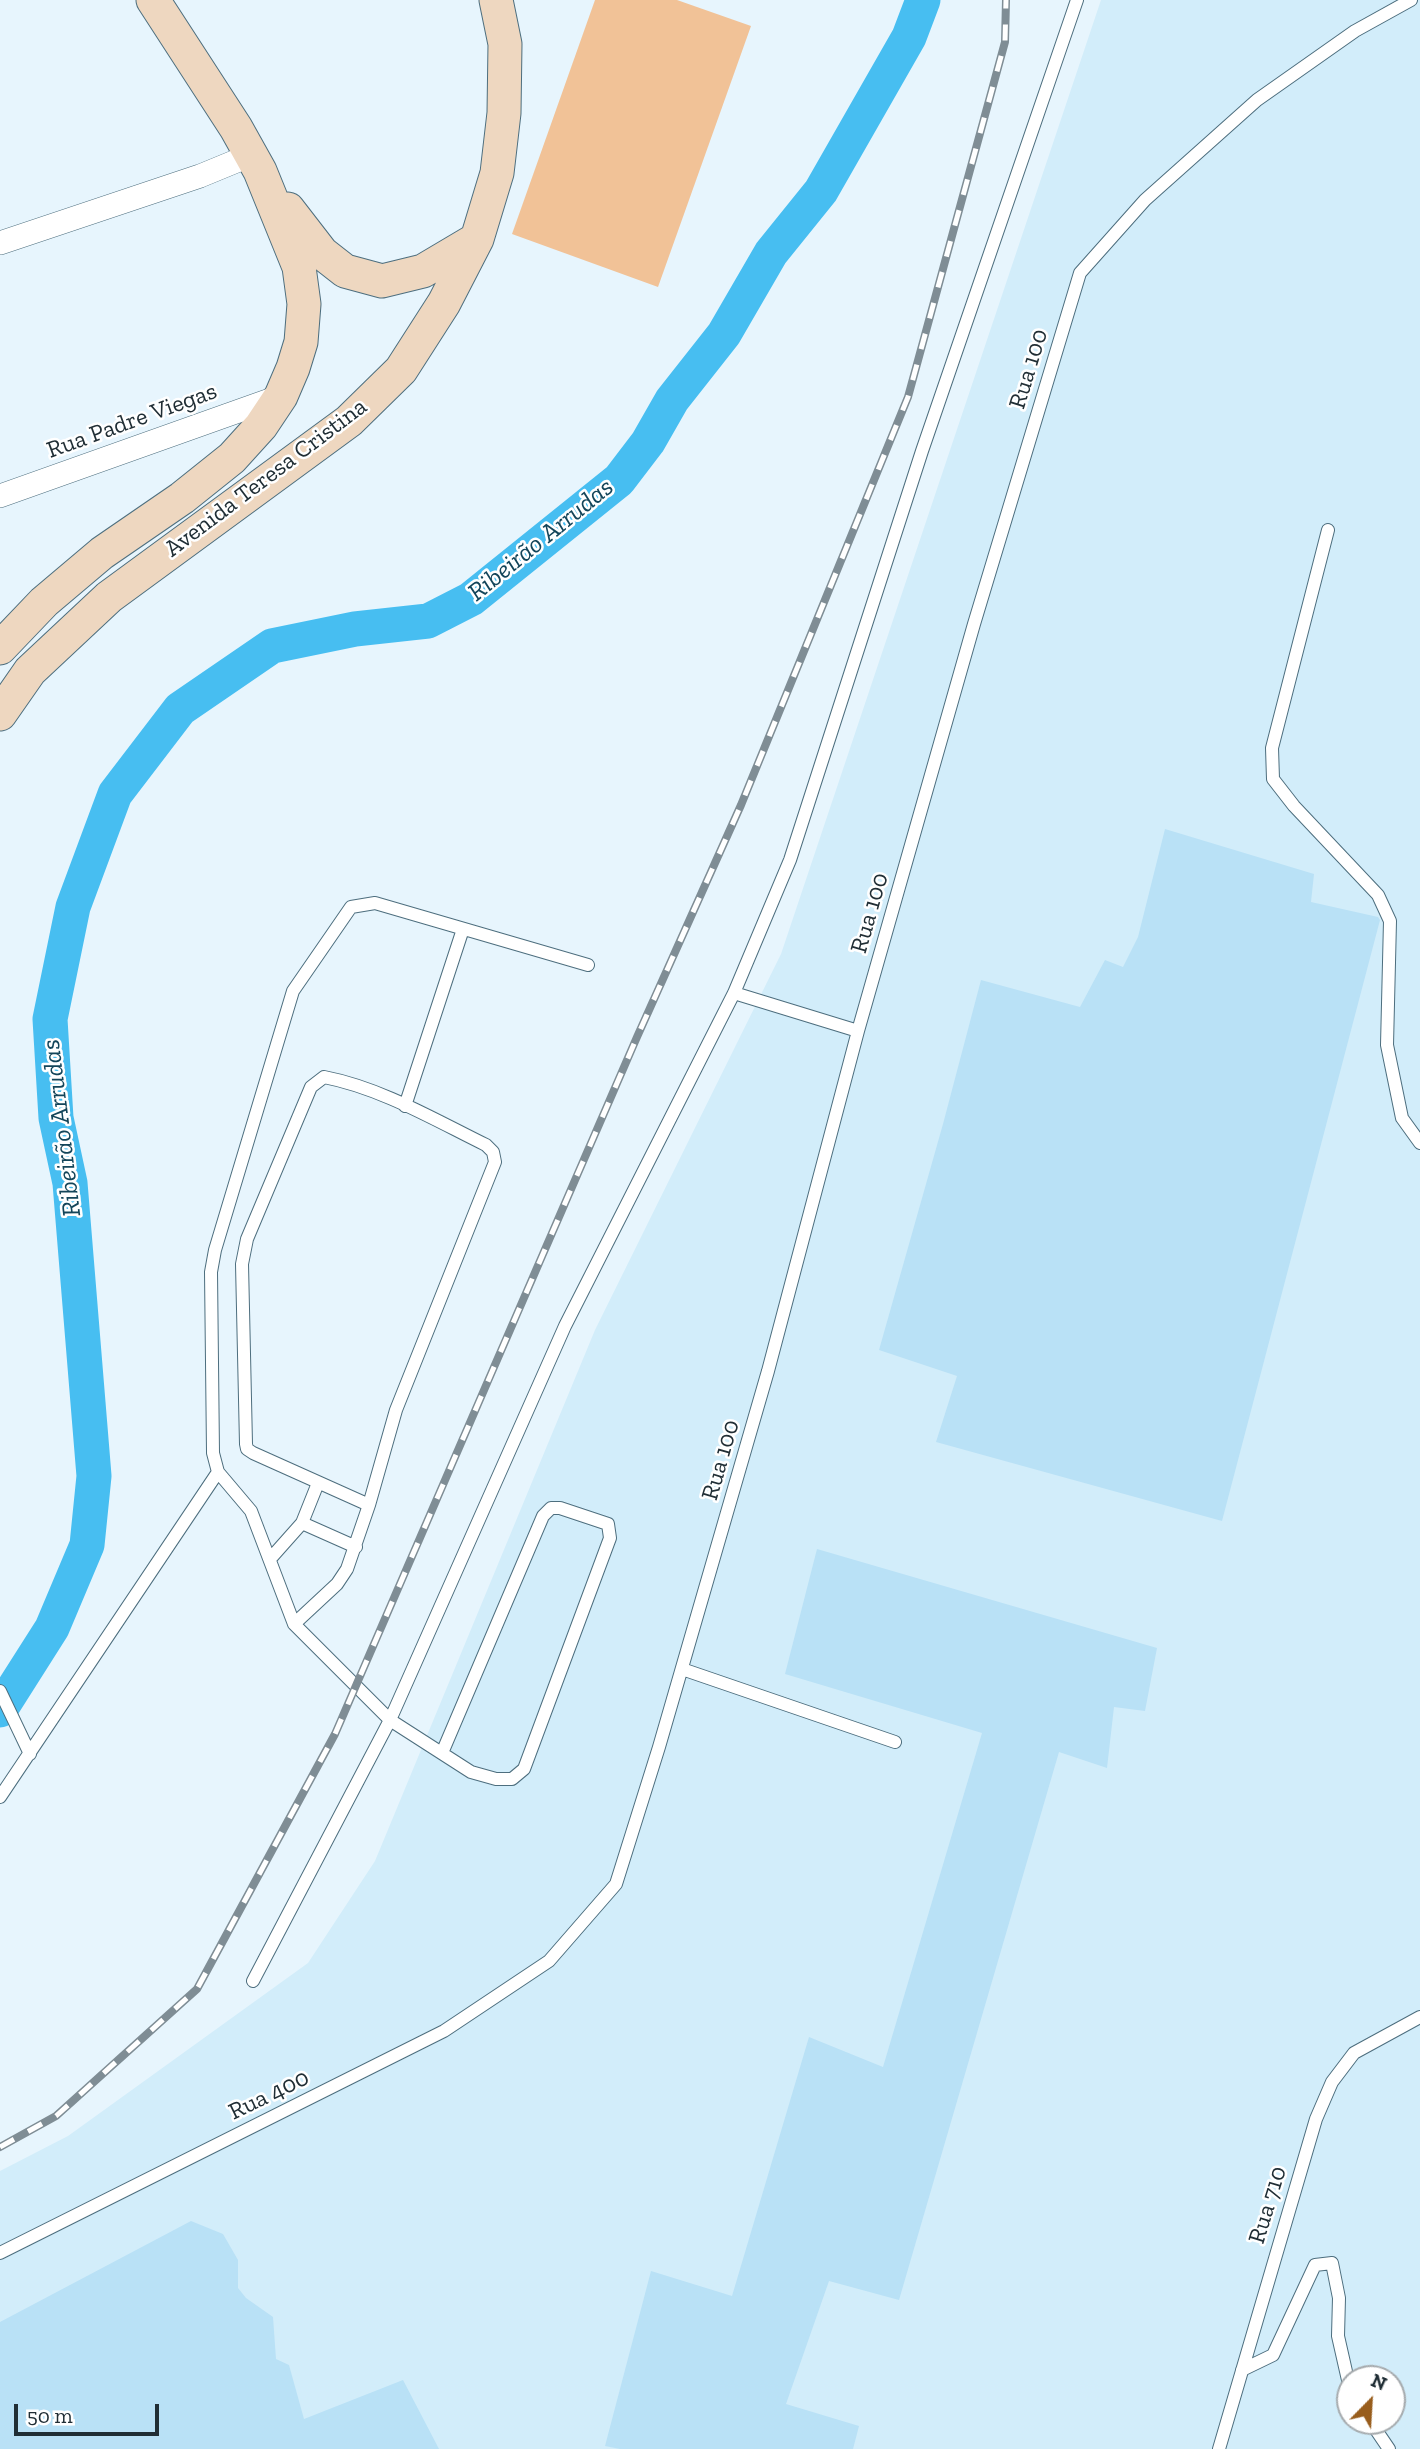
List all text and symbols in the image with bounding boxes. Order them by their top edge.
street label: Rua 100 [1003,325,1055,413]
street label: Rua Padre Viegas [43,377,221,465]
street label: Avenida Teresa Cristina [159,393,373,563]
water label: Ribeirão Arrudas [462,472,620,608]
street label: Rua 100 [845,870,895,956]
water label: Ribeirão Arrudas [36,1038,88,1218]
street label: Rua 100 [696,1417,746,1503]
street label: Rua 400 [224,2063,314,2127]
street label: Rua 710 [1243,2163,1293,2247]
north arrow [1336,2365,1406,2435]
text: N [1368,2369,1390,2396]
scale bar [18,2390,163,2434]
text: 50 m [27,2403,73,2428]

